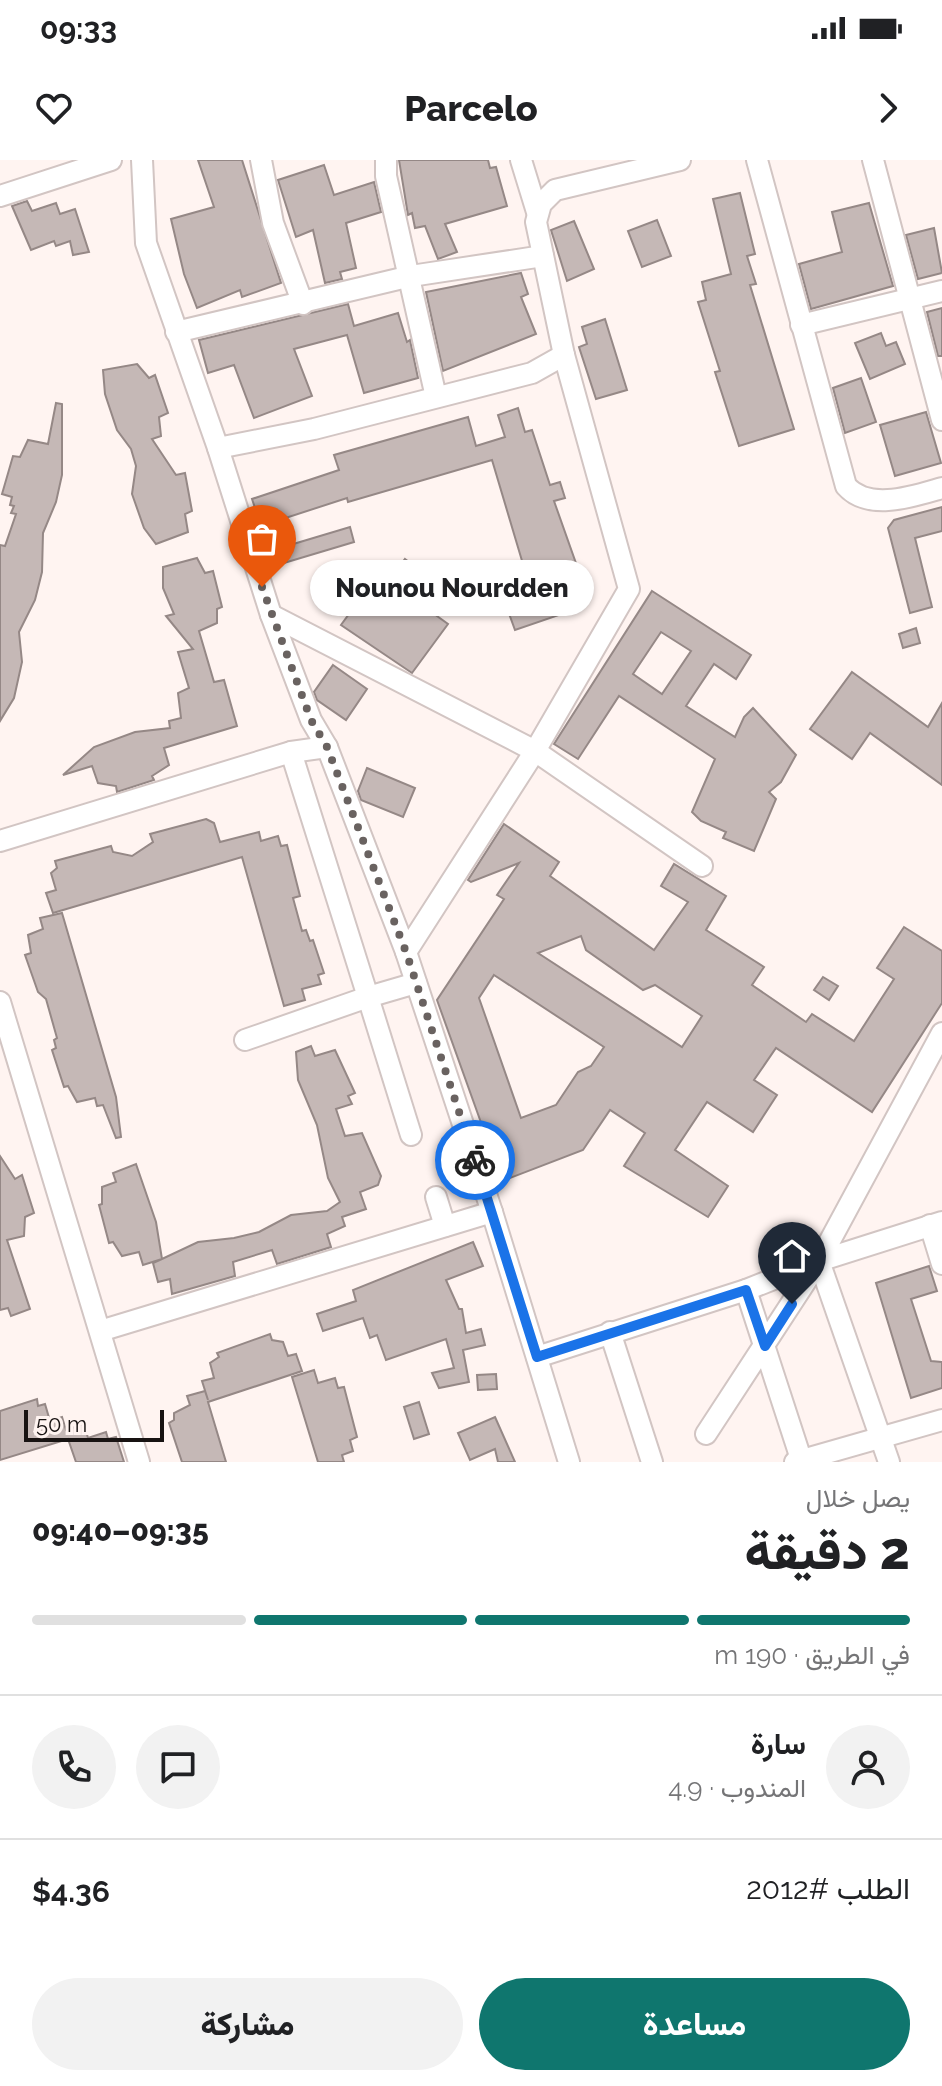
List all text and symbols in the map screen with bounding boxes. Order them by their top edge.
text: 09:33 [40,11,117,46]
icon: heart [32,86,76,130]
icon: forward [866,86,910,130]
text: Parcelo [404,87,538,129]
pin [228,505,296,587]
icon: bag [240,517,284,561]
callout: Nounou Nourdden [310,559,594,615]
text: Nounou Nourdden [335,573,569,603]
courier [435,1120,515,1200]
icon: bike [453,1138,497,1182]
pin [758,1222,826,1304]
icon: home [770,1234,814,1278]
scale bar [24,1406,164,1442]
text: 50 m [36,1411,87,1437]
text: يصل خلال [806,1483,910,1513]
text: 09:35–09:40 [32,1513,209,1548]
text: 2 دقيقة [745,1520,910,1581]
text: في الطريق · 190 m [714,1640,910,1670]
button: phone [32,1725,116,1809]
button: chat [136,1725,220,1809]
button: person [826,1725,910,1809]
text: سارة [751,1726,806,1761]
text: المندوب · 4.9 [668,1773,806,1803]
text: الطلب #2012 [746,1871,910,1906]
text: $4.36 [32,1874,110,1909]
button: مشاركة [32,1978,463,2070]
button: مساعدة [479,1978,910,2070]

